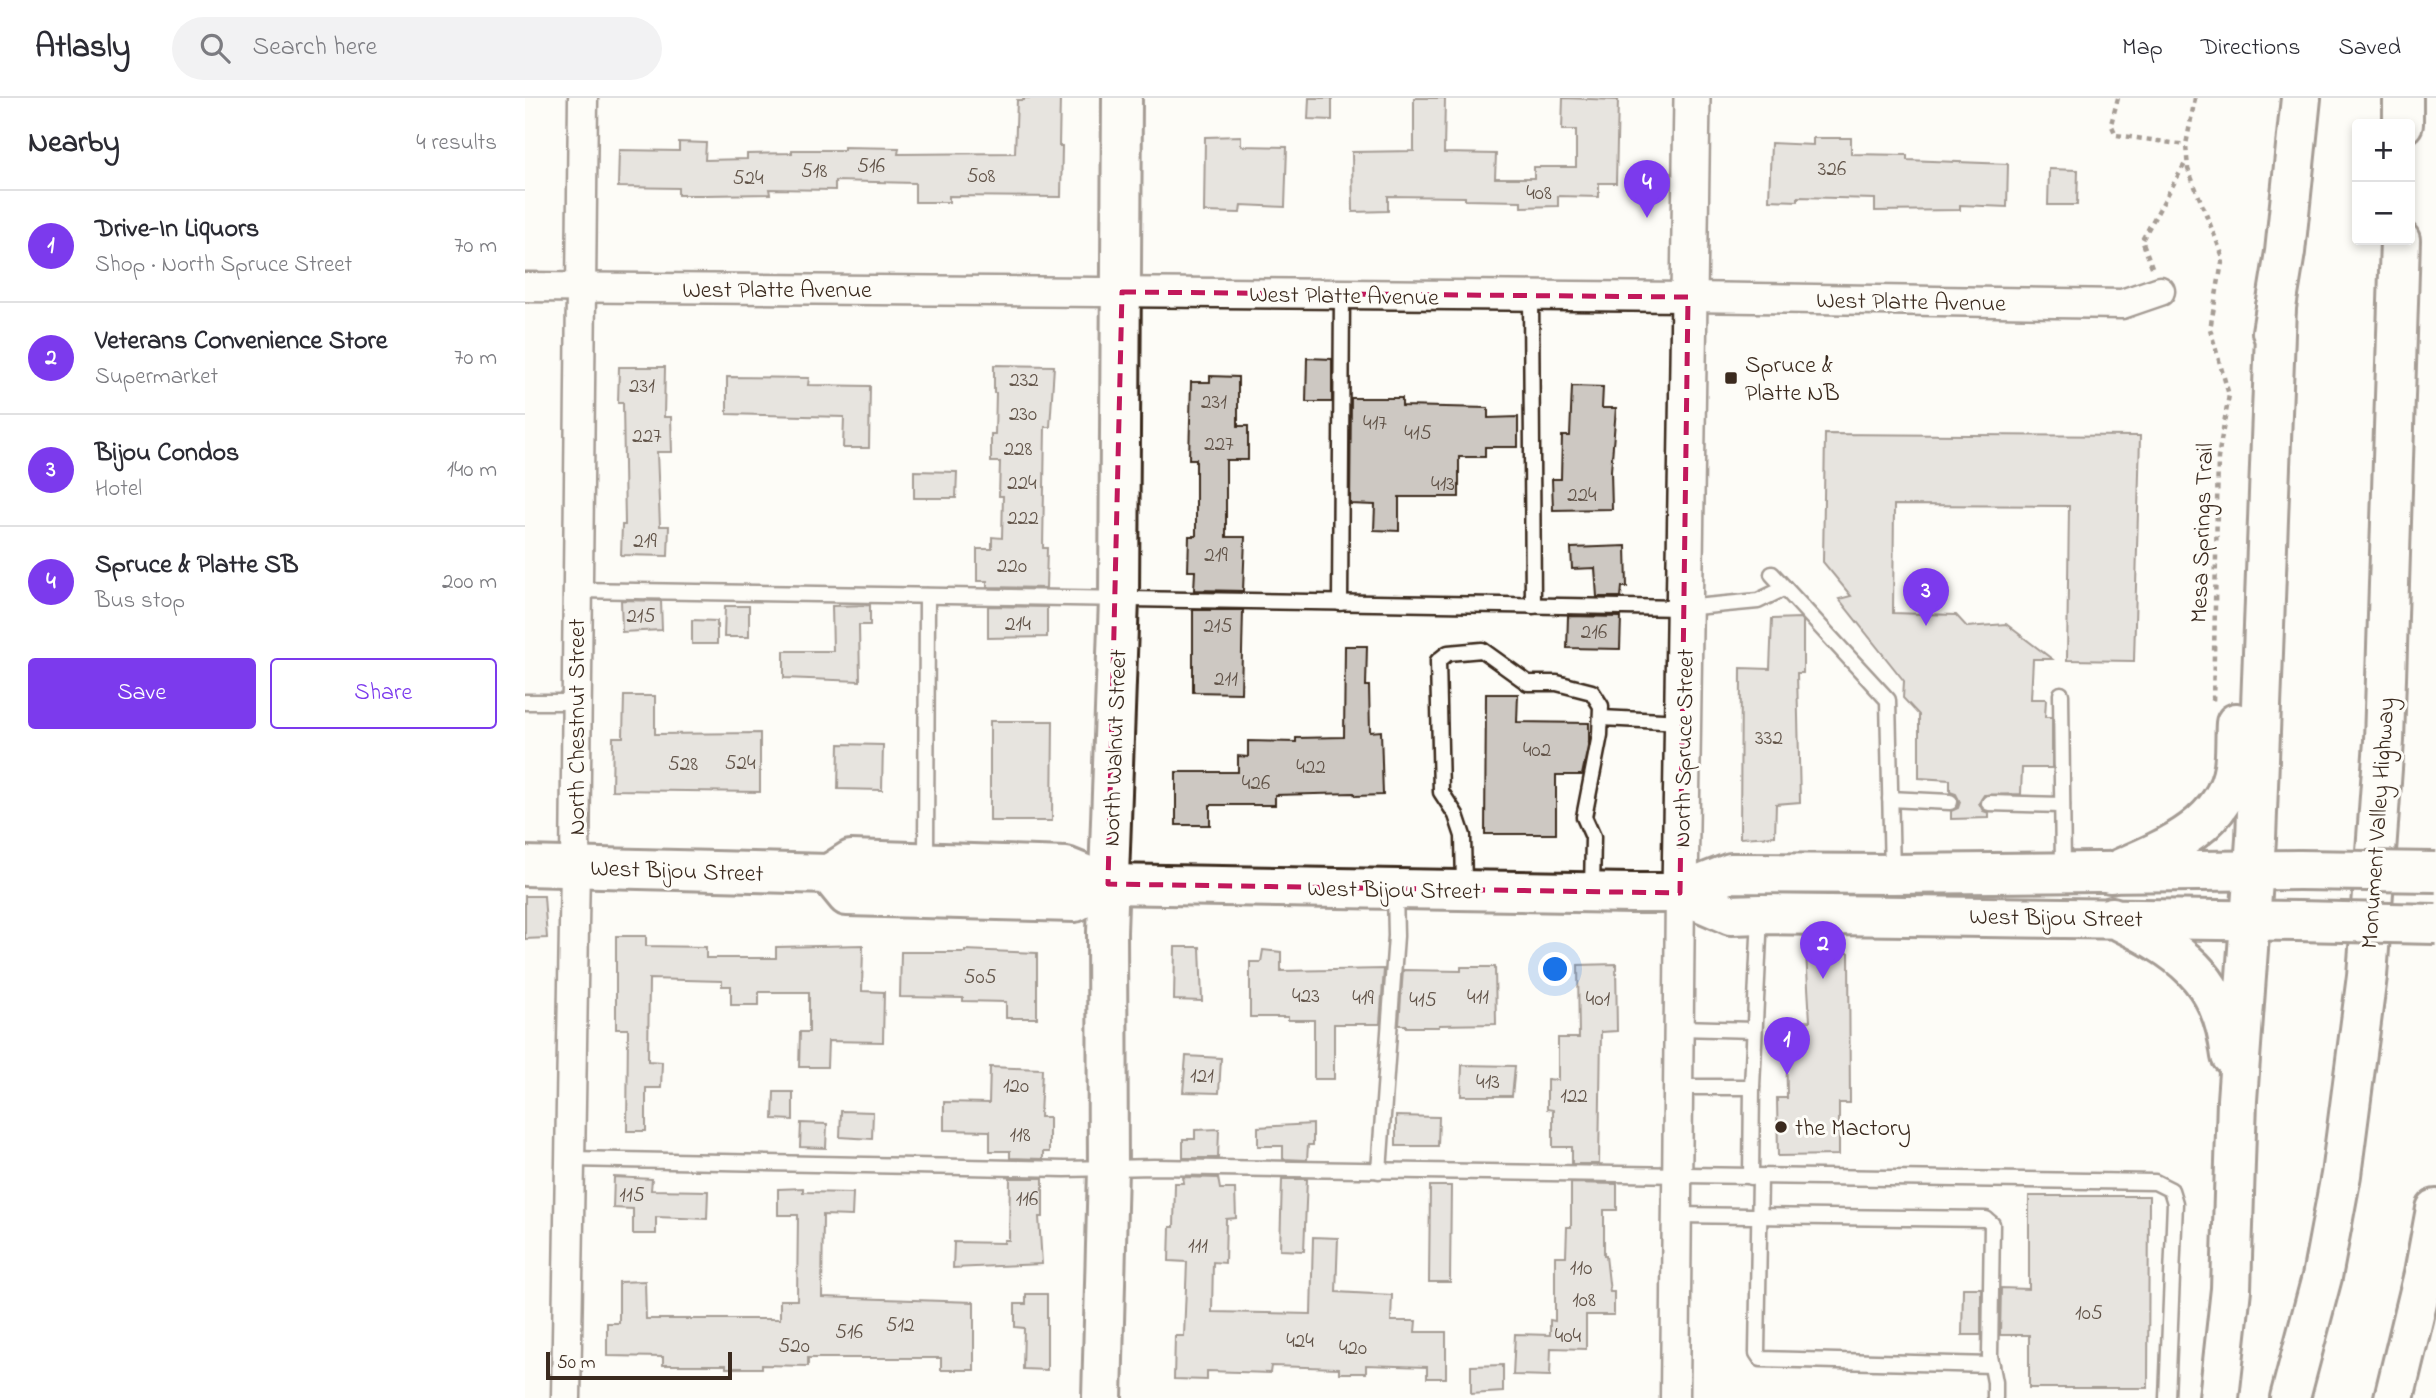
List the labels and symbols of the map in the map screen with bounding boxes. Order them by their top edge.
house number: 516 [857,152,885,182]
house number: 326 [1818,155,1846,185]
house number: 518 [801,157,827,187]
pin: 4 [1624,160,1670,218]
house number: 508 [967,162,996,192]
house number: 524 [732,164,764,194]
house number: 408 [1526,179,1552,209]
street label: West Platte Avenue [682,274,872,309]
street label: West Platte Avenue [1249,278,1439,317]
street label: West Platte Avenue [1816,284,2006,323]
place label: Spruce & Platte NB [1745,349,1840,412]
house number: 232 [1009,366,1039,396]
marker: Spruce & Platte NB [1723,370,1739,386]
house number: 231 [629,372,655,402]
house number: 231 [1201,388,1227,418]
house number: 230 [1009,400,1037,430]
house number: 417 [1363,409,1387,439]
house number: 415 [1404,419,1432,449]
house number: 227 [632,422,662,452]
house number: 227 [1204,430,1234,460]
house number: 228 [1004,435,1032,465]
street label: Mesa Springs Trail [2183,442,2224,624]
house number: 224 [1007,469,1037,499]
house number: 413 [1431,470,1455,500]
house number: 224 [1567,481,1597,511]
house number: 222 [1007,504,1039,534]
house number: 219 [633,527,657,557]
house number: 219 [1204,541,1228,571]
house number: 220 [997,552,1027,582]
pin: 3 [1903,568,1949,626]
house number: 215 [626,602,656,632]
house number: 214 [1005,610,1031,640]
house number: 215 [1203,612,1233,642]
street label: North Chestnut Street [561,618,596,836]
house number: 216 [1581,618,1607,648]
street label: North Spruce Street [1666,648,1705,848]
street label: North Walnut Street [1096,649,1137,847]
house number: 211 [1214,665,1238,695]
street label: Monument Valley Highway [2353,696,2407,950]
house number: 332 [1755,724,1783,754]
house number: 402 [1523,736,1551,766]
house number: 524 [724,749,756,779]
house number: 528 [668,750,698,780]
house number: 422 [1296,753,1326,783]
house number: 426 [1242,769,1270,799]
street label: West Bijou Street [590,852,764,893]
street label: West Bijou Street [1307,872,1481,911]
street label: West Bijou Street [1969,900,2143,939]
pin: 2 [1800,921,1846,979]
your location [1538,952,1572,986]
house number: 505 [963,963,997,993]
house number: 423 [1292,982,1320,1012]
house number: 411 [1467,983,1489,1013]
house number: 419 [1352,984,1375,1014]
house number: 401 [1586,985,1611,1015]
house number: 415 [1409,986,1437,1016]
pin: 1 [1764,1017,1810,1075]
house number: 121 [1190,1062,1214,1092]
house number: 413 [1476,1068,1500,1098]
house number: 120 [1003,1072,1029,1102]
house number: 122 [1560,1082,1588,1112]
place label: the Mactory [1795,1112,1911,1148]
marker: the Mactory [1773,1119,1789,1135]
house number: 118 [1009,1121,1031,1151]
house number: 115 [619,1181,645,1211]
house number: 116 [1016,1185,1038,1215]
house number: 111 [1188,1232,1208,1262]
house number: 110 [1570,1254,1592,1284]
house number: 108 [1572,1286,1596,1316]
house number: 105 [2075,1299,2103,1329]
house number: 512 [885,1311,915,1341]
house number: 516 [835,1318,863,1348]
house number: 404 [1555,1322,1582,1352]
house number: 424 [1286,1327,1314,1357]
house number: 520 [778,1332,810,1362]
house number: 420 [1339,1334,1367,1364]
scale bar [546,1349,731,1381]

